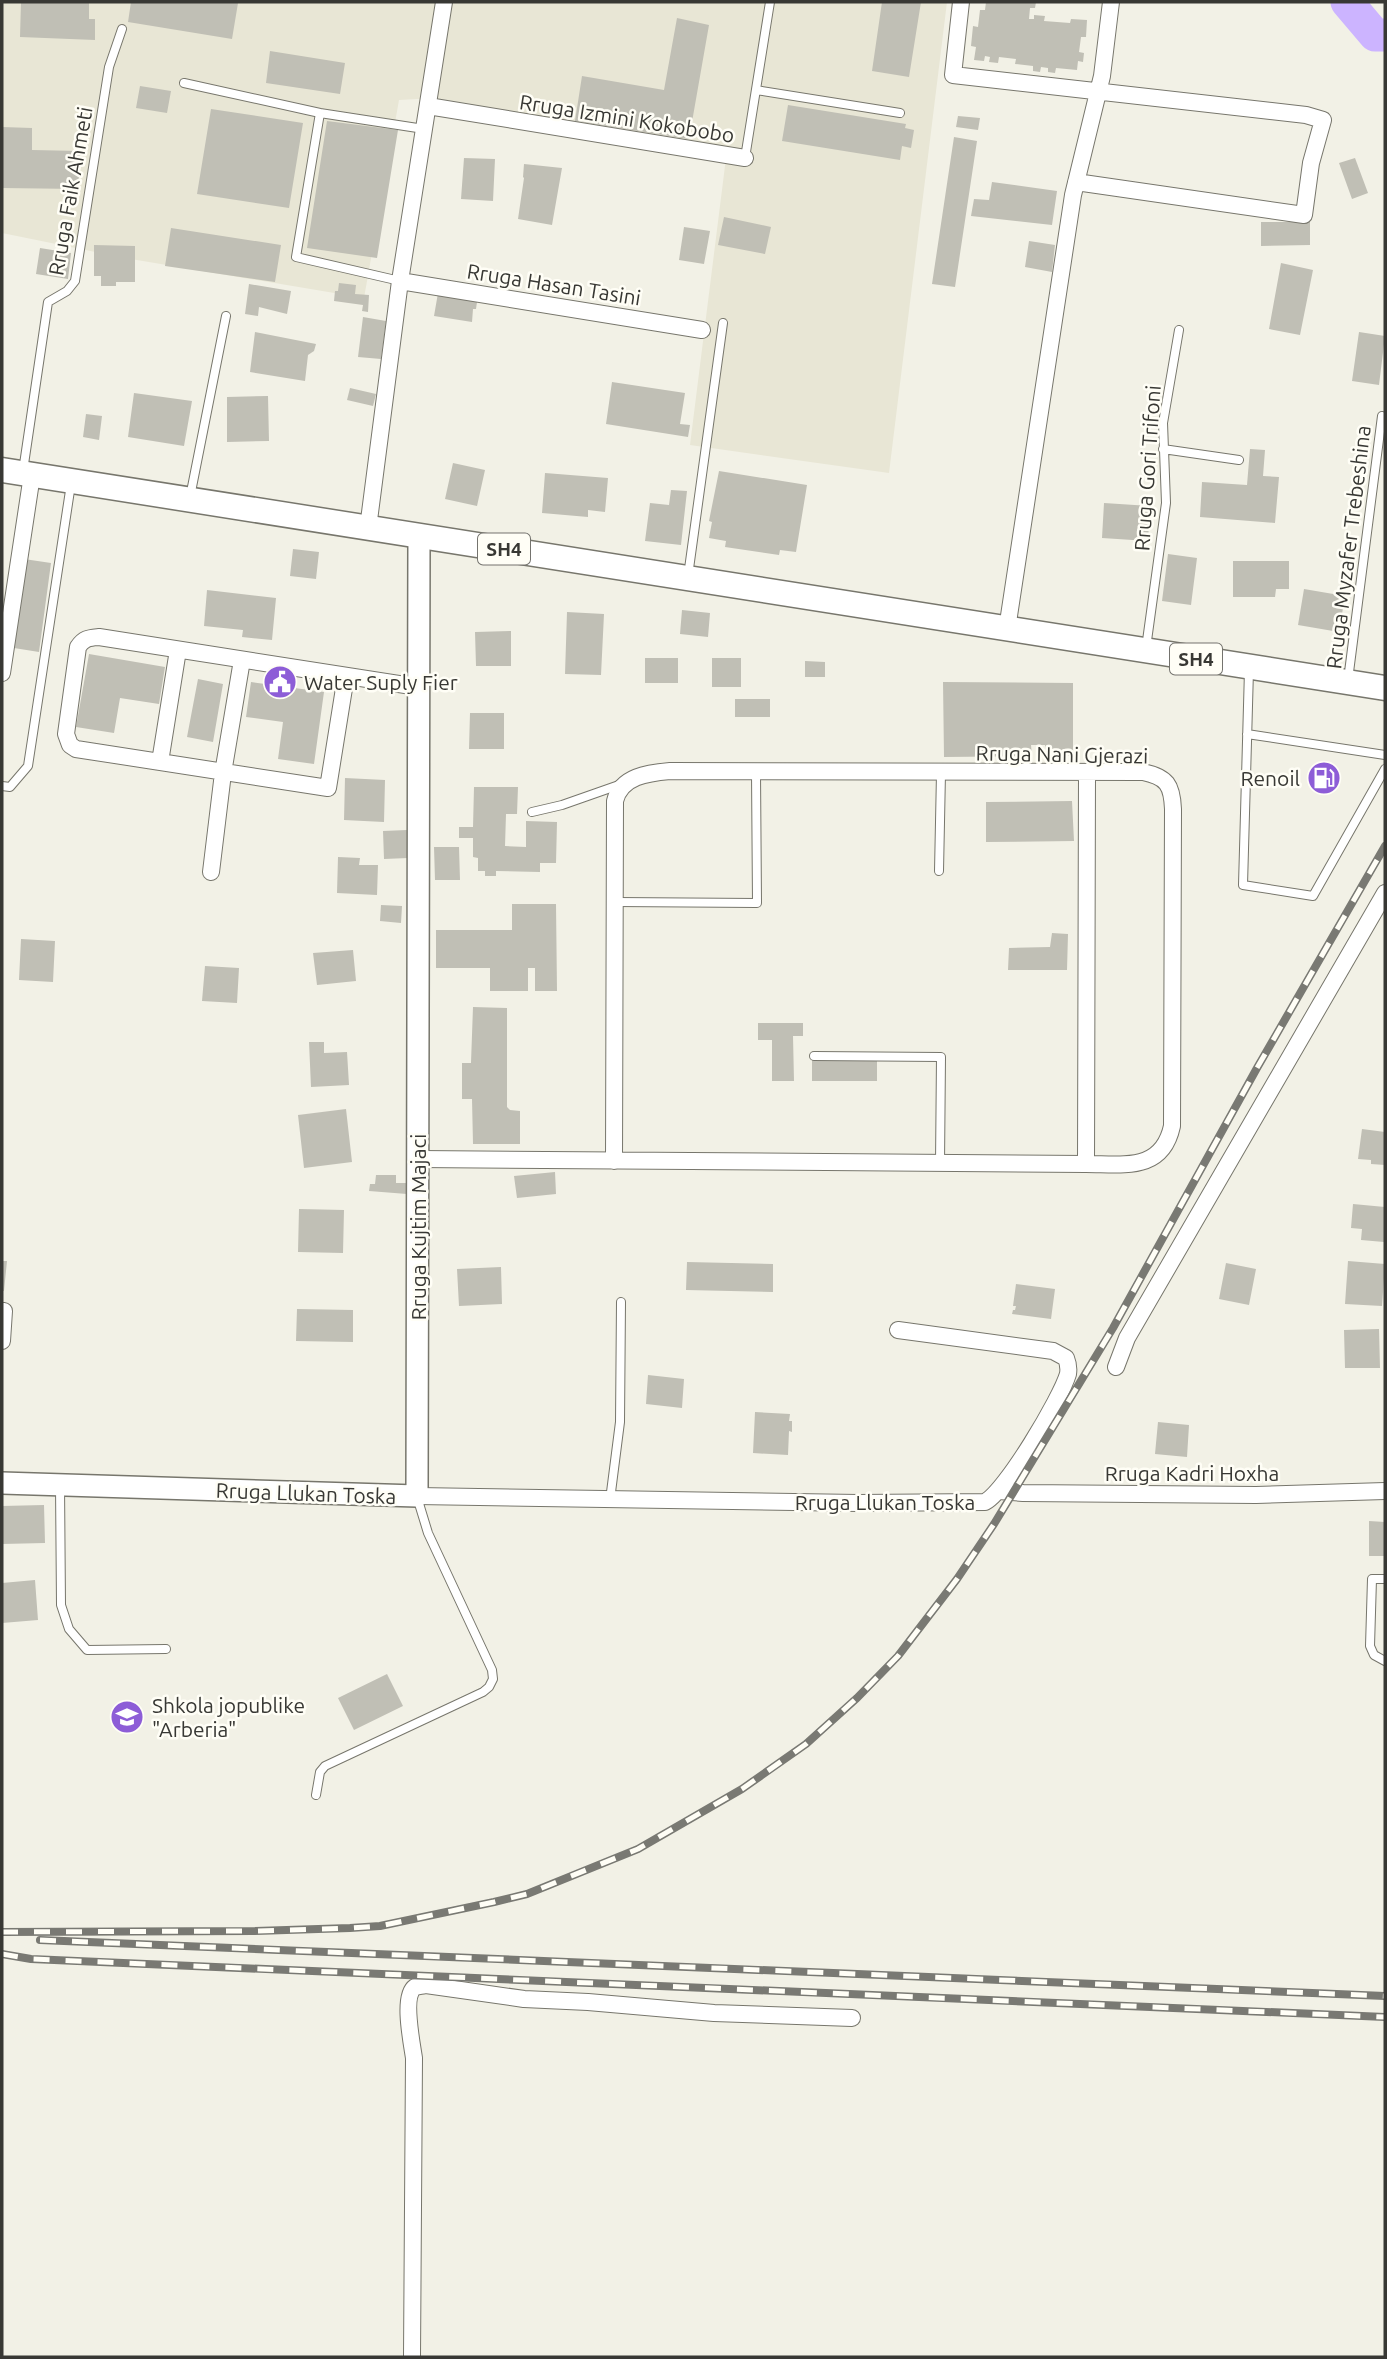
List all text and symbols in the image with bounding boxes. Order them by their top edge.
street label: Rruga Izmini Kokobobo [518,89,736,147]
street label: Rruga Faik Ahmeti [43,105,97,277]
street label: Rruga Hasan Tasini [465,258,643,310]
street label: Rruga Gori Trifoni [1129,384,1165,552]
street label: Rruga Myzafer Trebeshina [1321,424,1375,670]
road number: SH4 [478,534,530,564]
road number: SH4 [1170,644,1222,674]
public building icon: Water Suply Fier [261,663,299,701]
place label: Water Suply Fier [304,670,458,694]
street label: Rruga Nani Gjerazi [976,740,1148,768]
fuel station icon: Renoil [1305,759,1343,797]
place label: Renoil [1240,766,1300,790]
street label: Rruga Kujtim Majaci [406,1134,430,1320]
street label: Rruga Kadri Hoxha [1105,1461,1279,1485]
street label: Rruga Llukan Toska [215,1478,397,1508]
street label: Rruga Llukan Toska [795,1490,975,1514]
place label: Shkola jopublike "Arberia" [152,1693,305,1741]
school or university icon: Shkola jopublike "Arberia" [108,1698,146,1736]

